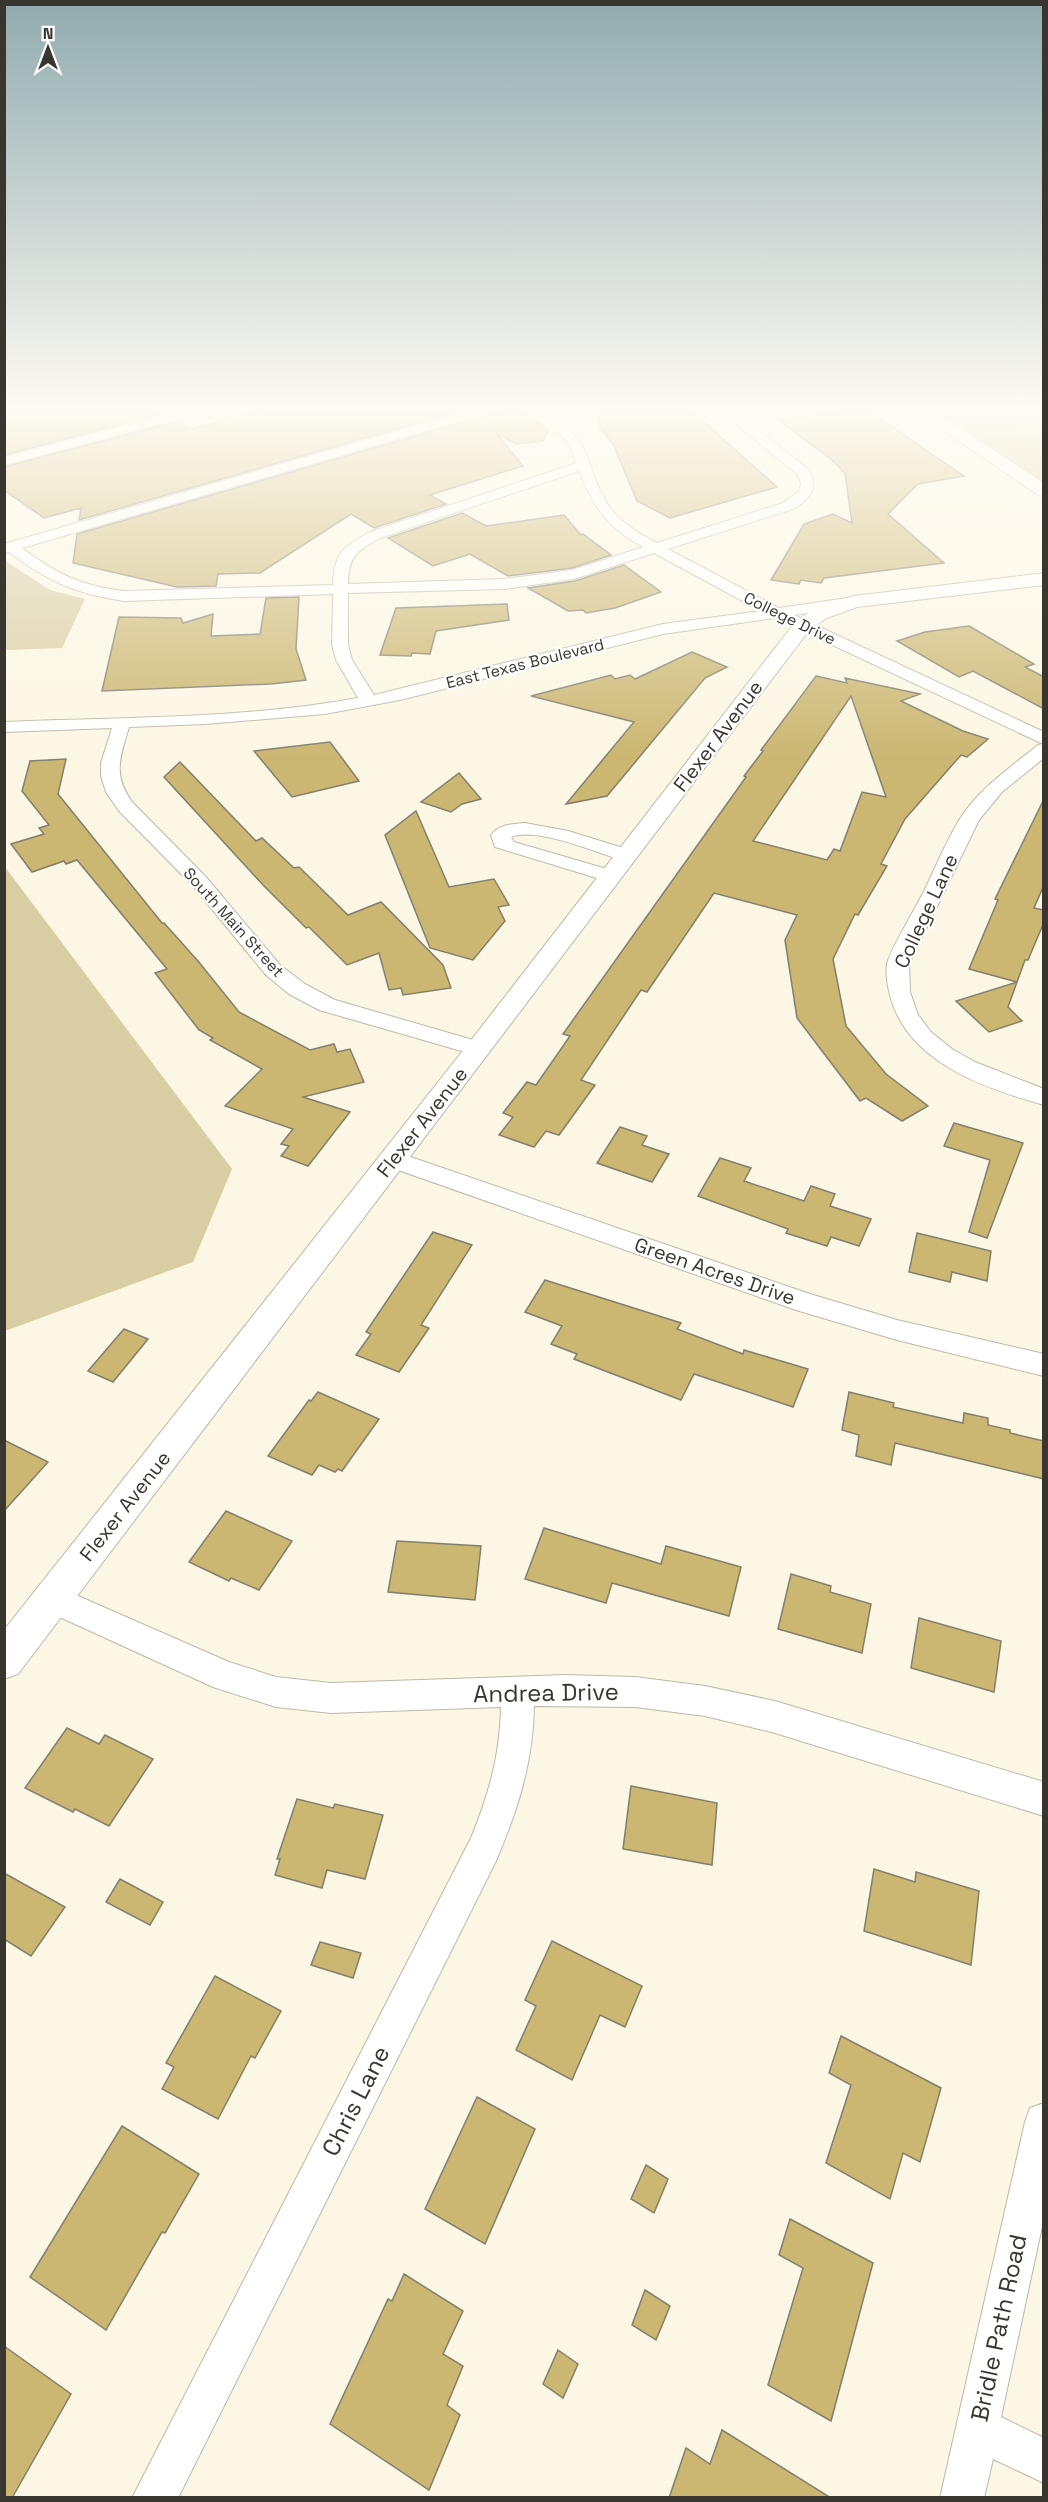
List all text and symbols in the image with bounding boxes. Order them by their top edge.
north arrow [18,18,78,78]
text: N [43,23,53,44]
street label: College Drive [740,587,839,650]
street label: East Texas Boulevard [444,634,606,693]
street label: Flexer Avenue [668,675,768,797]
street label: College Lane [888,850,964,972]
street label: South Main Street [179,863,288,982]
street label: Flexer Avenue [371,1062,473,1182]
street label: Green Acres Drive [631,1231,799,1311]
street label: Flexer Avenue [74,1446,176,1566]
street label: Andrea Drive [473,1676,619,1709]
street label: Chris Lane [315,2040,397,2161]
street label: Bridle Path Road [964,2231,1033,2424]

